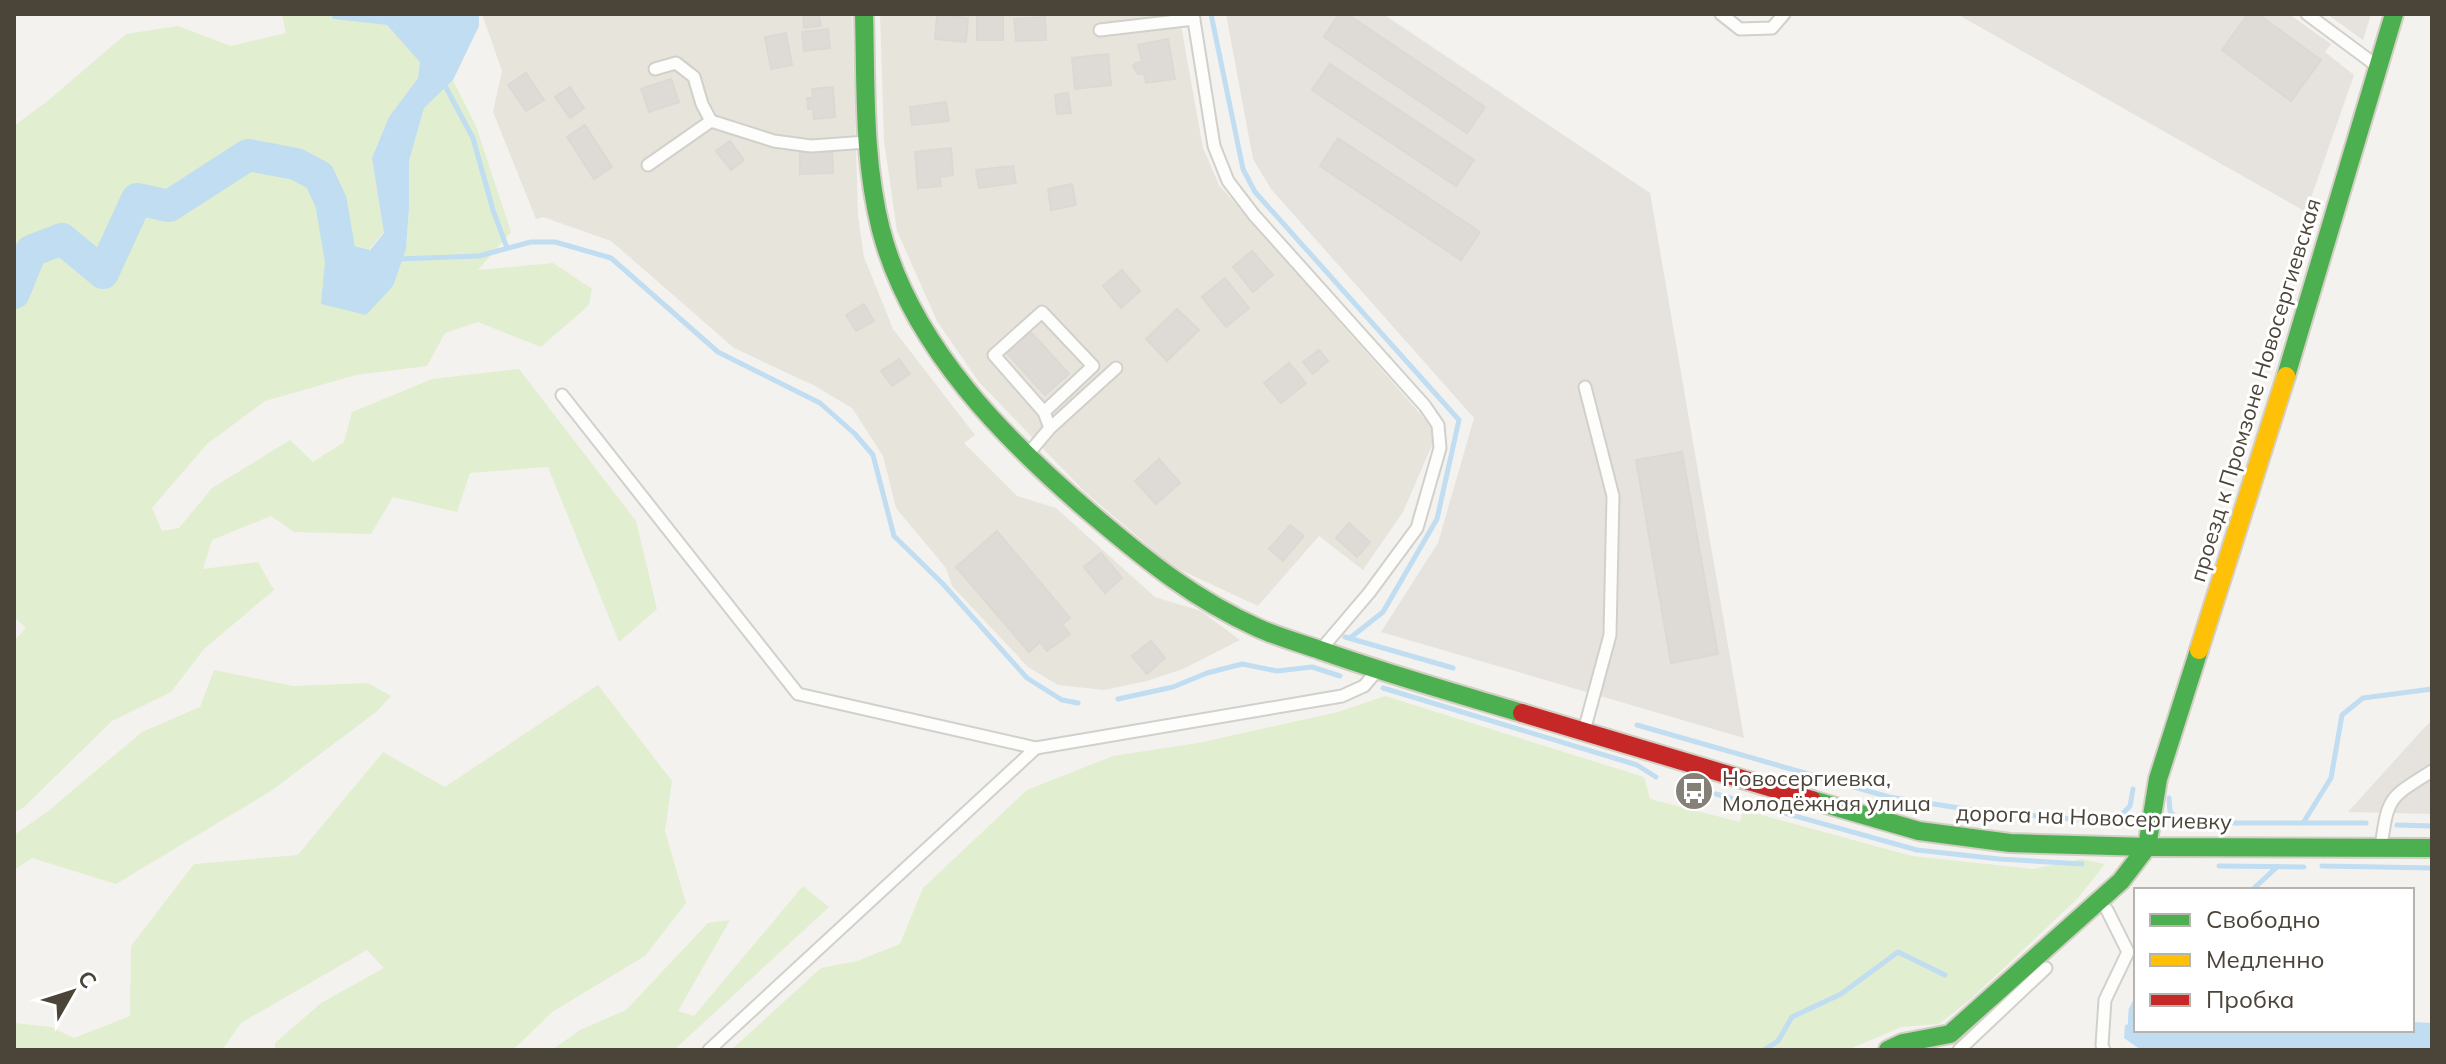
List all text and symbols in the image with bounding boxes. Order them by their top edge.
street label: проезд к Промзоне Новосергиевская [2183,195,2327,585]
place label: Новосергиевка, Молодёжная улица [1722,764,1931,817]
bus stop icon: Новосергиевка, Молодёжная улица [1673,770,1715,812]
street label: дорога на Новосергиевку [1956,798,2233,836]
legend [2134,888,2414,1032]
text: Свободно [2206,904,2321,934]
text: Медленно [2206,944,2325,974]
north arrow [32,952,112,1032]
text: С [72,965,103,994]
text: Пробка [2206,984,2294,1014]

